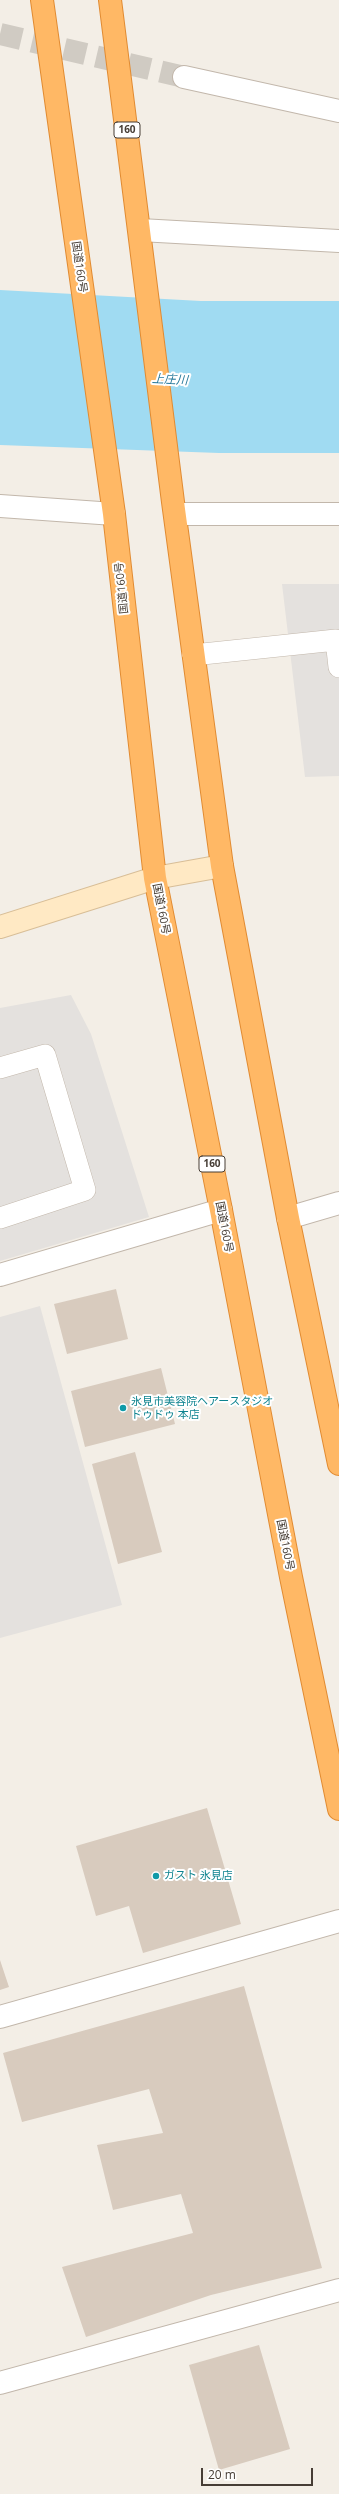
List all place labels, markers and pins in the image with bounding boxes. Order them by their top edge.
place label: 氷見市美容院ヘアースタジオ ドゥドゥ 本店 [131,1395,273,1421]
marker: 氷見市美容院ヘアースタジオ ドゥドゥ 本店 [118,1403,128,1413]
place label: ガスト 氷見店 [164,1869,233,1883]
marker: ガスト 氷見店 [151,1871,161,1881]

